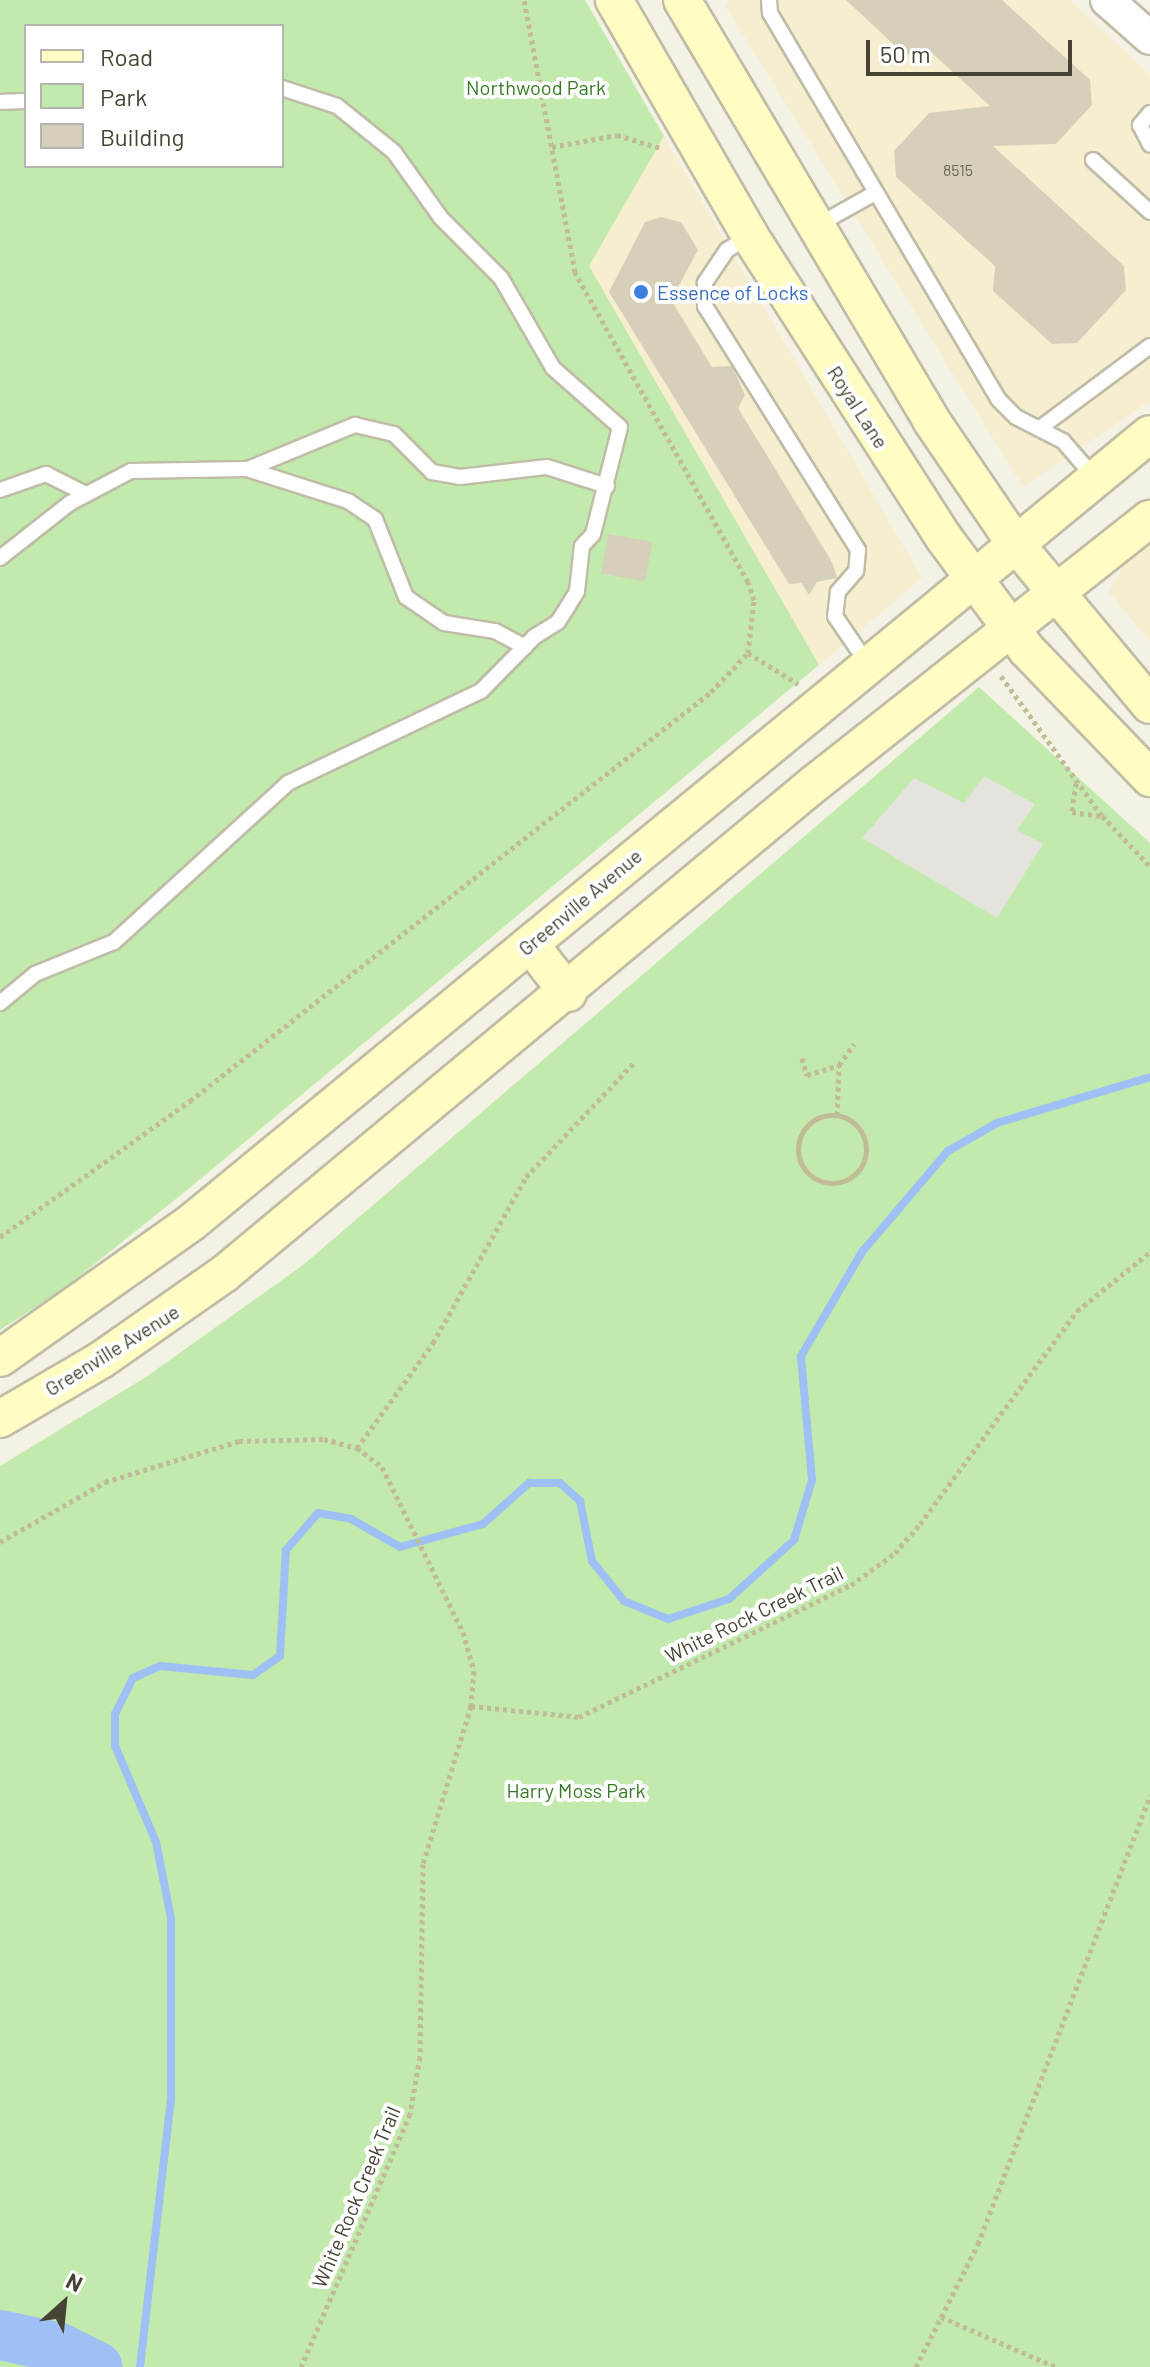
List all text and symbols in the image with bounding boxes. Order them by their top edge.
legend [24,24,284,168]
scale bar [870,24,1076,74]
text: 50 m [880,39,931,68]
text: Road [100,42,153,71]
park label: Northwood Park [466,75,606,99]
text: Park [100,82,147,111]
text: Building [100,122,184,151]
house number: 8515 [943,160,973,180]
place label: Essence of Locks [657,280,808,304]
marker: Essence of Locks [632,283,650,301]
street label: Royal Lane [823,361,893,453]
street label: Greenville Avenue [514,844,646,960]
street label: Greenville Avenue [41,1299,183,1401]
street label: White Rock Creek Trail [661,1561,847,1667]
park label: Harry Moss Park [506,1778,646,1802]
street label: White Rock Creek Trail [307,2103,405,2291]
north arrow [24,2263,104,2343]
text: N [62,2267,87,2297]

